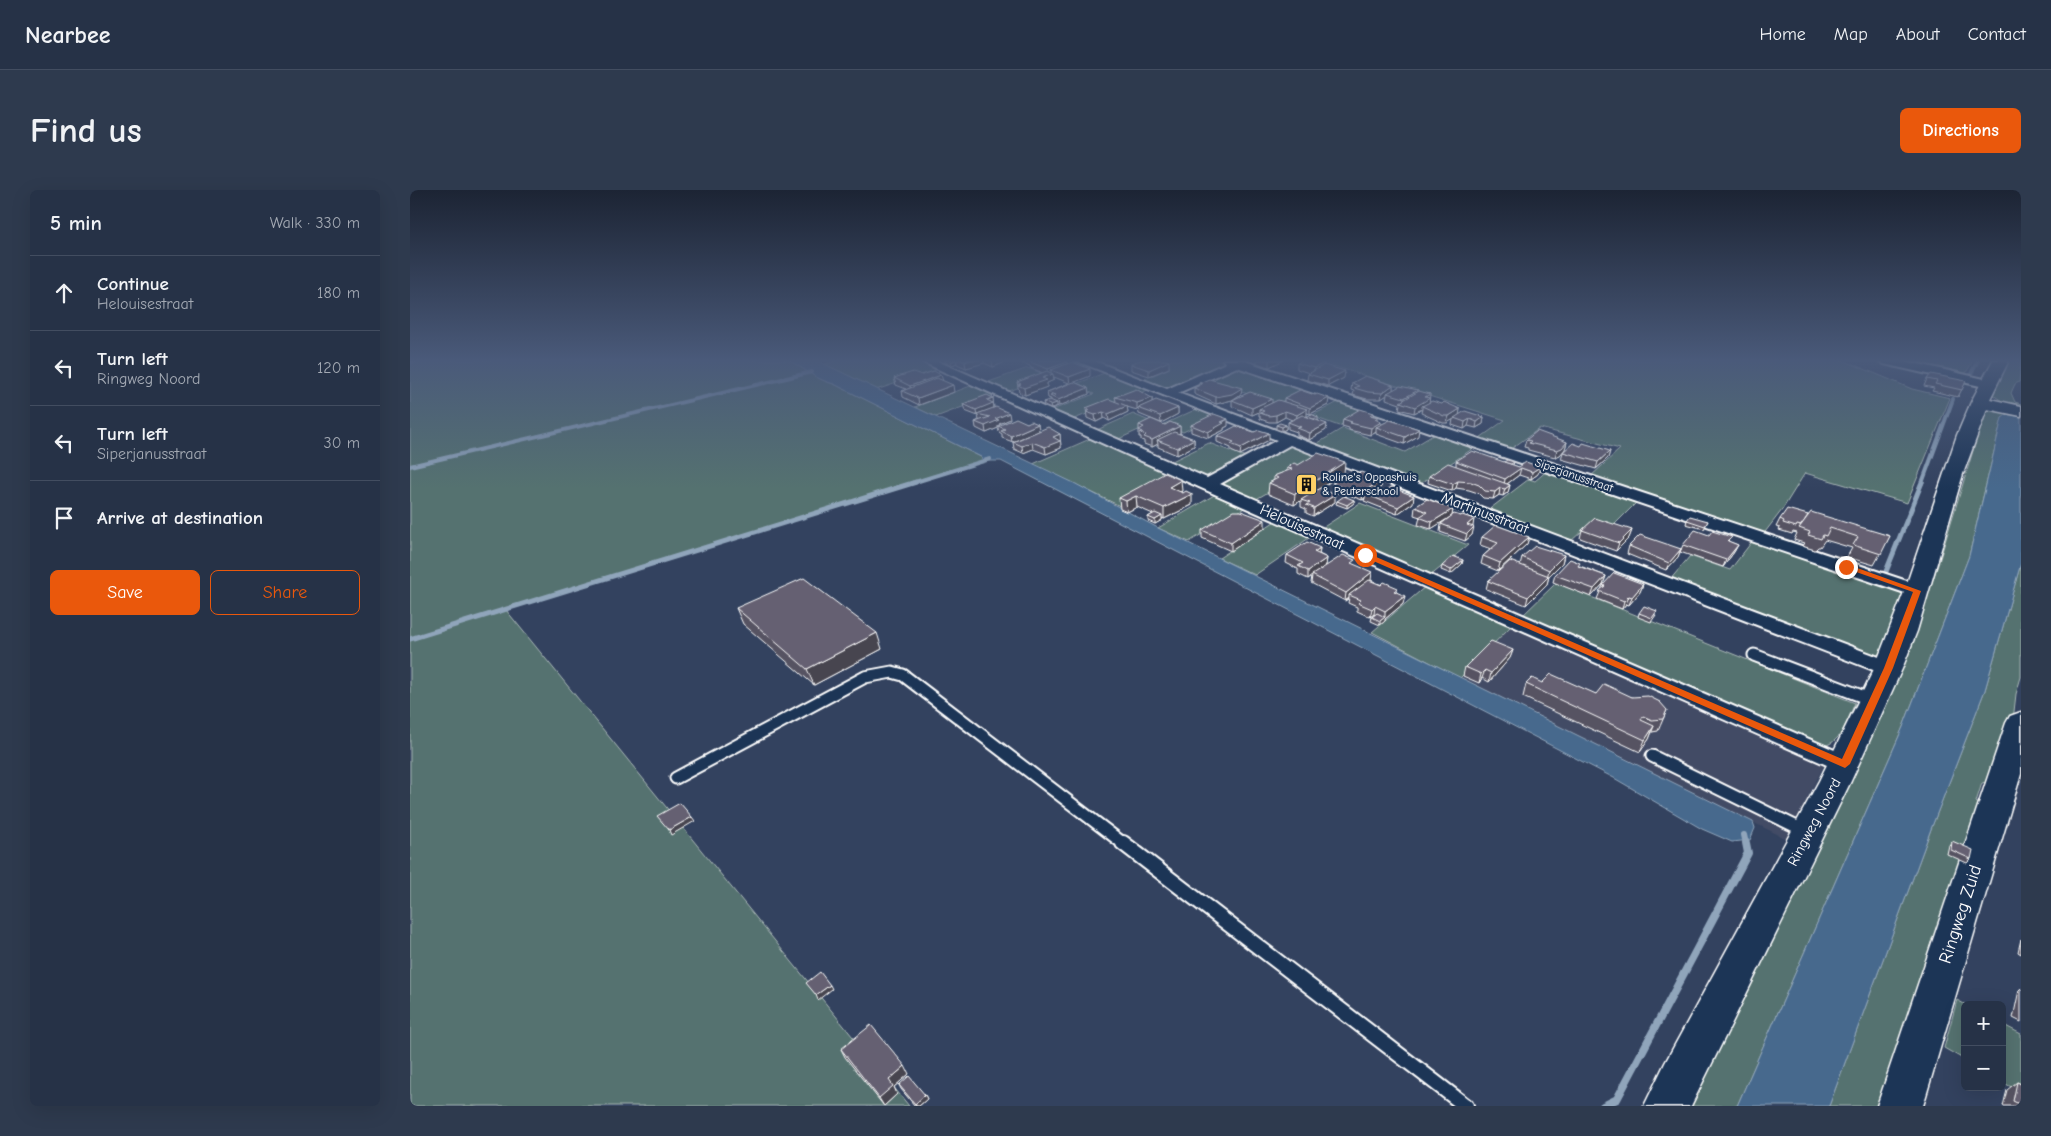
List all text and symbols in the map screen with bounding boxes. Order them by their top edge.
text: Nearbee [25,21,110,49]
text: Home [1759,24,1806,45]
text: Map [1834,24,1868,45]
text: About [1896,24,1940,45]
text: Contact [1968,24,2026,45]
button: Directions [1900,108,2021,153]
text: Find us [30,110,142,151]
text: 5 min [50,211,102,235]
text: Walk · 330 m [270,214,360,232]
text: Continue [97,273,169,295]
icon: ahead [50,279,78,307]
text: 180 m [317,284,360,302]
text: Helouisestraat [97,295,193,313]
text: Turn left [97,348,168,370]
icon: left [50,354,78,382]
text: 120 m [317,359,360,377]
text: Ringweg Noord [97,370,200,388]
text: Turn left [97,423,168,445]
icon: left [50,429,78,457]
text: 30 m [324,434,360,452]
text: Siperjanusstraat [97,445,206,463]
street label: Siperjanusstraat [1533,455,1616,495]
place label: Roline's Oppashuis & Peuterschool [1322,470,1417,498]
building icon: Roline's Oppashuis & Peuterschool [1294,472,1318,496]
street label: Martinusstraat [1439,488,1532,538]
street label: Helouisestraat [1257,500,1348,554]
icon: arrive [50,504,78,532]
text: Arrive at destination [97,507,263,529]
route start [1354,544,1377,567]
route end [1835,556,1858,579]
button: Save [50,570,200,615]
button: Share [210,570,360,615]
street label: Ringweg Noord [1783,775,1845,869]
street label: Ringweg Zuid [1935,862,1986,966]
map controls [1961,1001,2006,1091]
button: + [1961,1001,2006,1046]
button: − [1961,1046,2006,1091]

